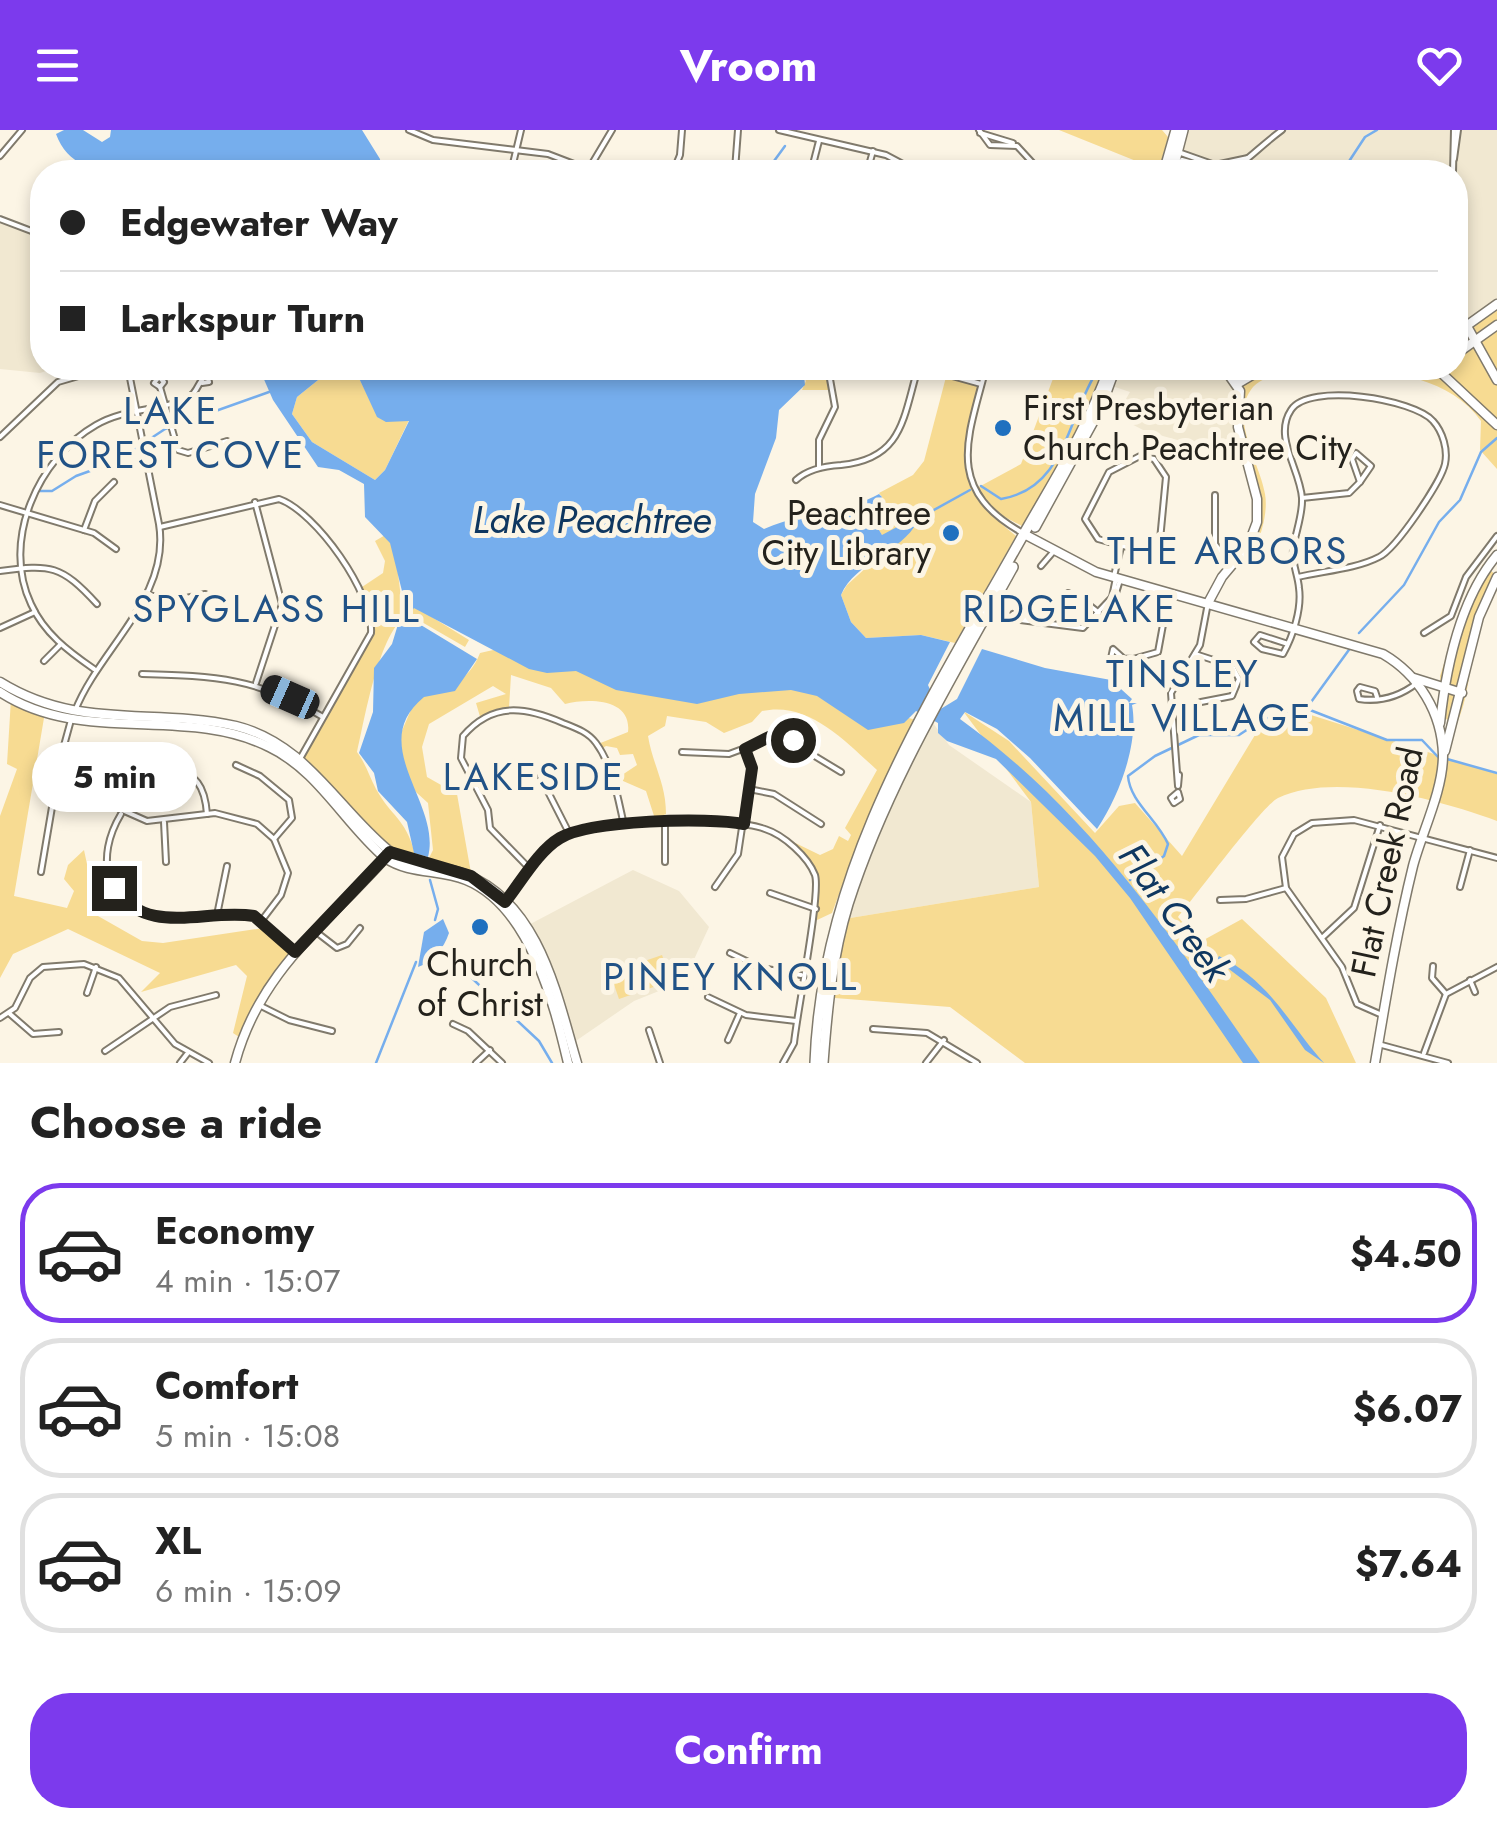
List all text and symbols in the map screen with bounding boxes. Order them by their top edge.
text: Vroom [680,33,817,98]
icon: menu [30,38,85,93]
icon: heart [1412,38,1467,93]
text: Edgewater Way [120,195,398,250]
text: Larkspur Turn [120,291,365,346]
district label: LAKE FOREST COVE [36,383,306,482]
place label: First Presbyterian Church Peachtree City [1023,383,1353,473]
marker: First Presbyterian Church Peachtree City [992,417,1014,439]
place label: Peachtree City Library [762,488,932,578]
water label: Lake Peachtree [473,492,711,547]
marker: Peachtree City Library [940,522,962,544]
district label: THE ARBORS [1107,523,1349,578]
district label: SPYGLASS HILL [133,581,421,636]
district label: RIDGELAKE [963,581,1177,636]
district label: TINSLEY MILL VILLAGE [1053,646,1313,745]
car [256,671,324,723]
route start [771,718,816,763]
street label: Flat Creek Road [1338,742,1436,982]
callout: 5 min [32,743,196,813]
district label: LAKESIDE [443,749,625,804]
text: 5 min [73,754,156,800]
water label: Flat Creek [1106,831,1245,994]
route end [92,866,137,911]
marker: Church of Christ [469,916,491,938]
place label: Church of Christ [417,939,543,1029]
district label: PINEY KNOLL [603,949,859,1004]
text: Choose a ride [30,1090,322,1155]
text: Economy [155,1203,314,1258]
icon: car [35,1208,125,1298]
text: $4.50 [1350,1226,1462,1281]
text: 4 min · 15:07 [155,1258,340,1304]
text: Comfort [155,1358,298,1413]
icon: car [35,1363,125,1453]
text: $6.07 [1353,1381,1462,1436]
text: 5 min · 15:08 [155,1413,340,1459]
text: XL [155,1513,201,1568]
icon: car [35,1518,125,1608]
text: $7.64 [1355,1536,1462,1591]
text: 6 min · 15:09 [155,1568,342,1614]
button: Confirm [30,1693,1467,1808]

